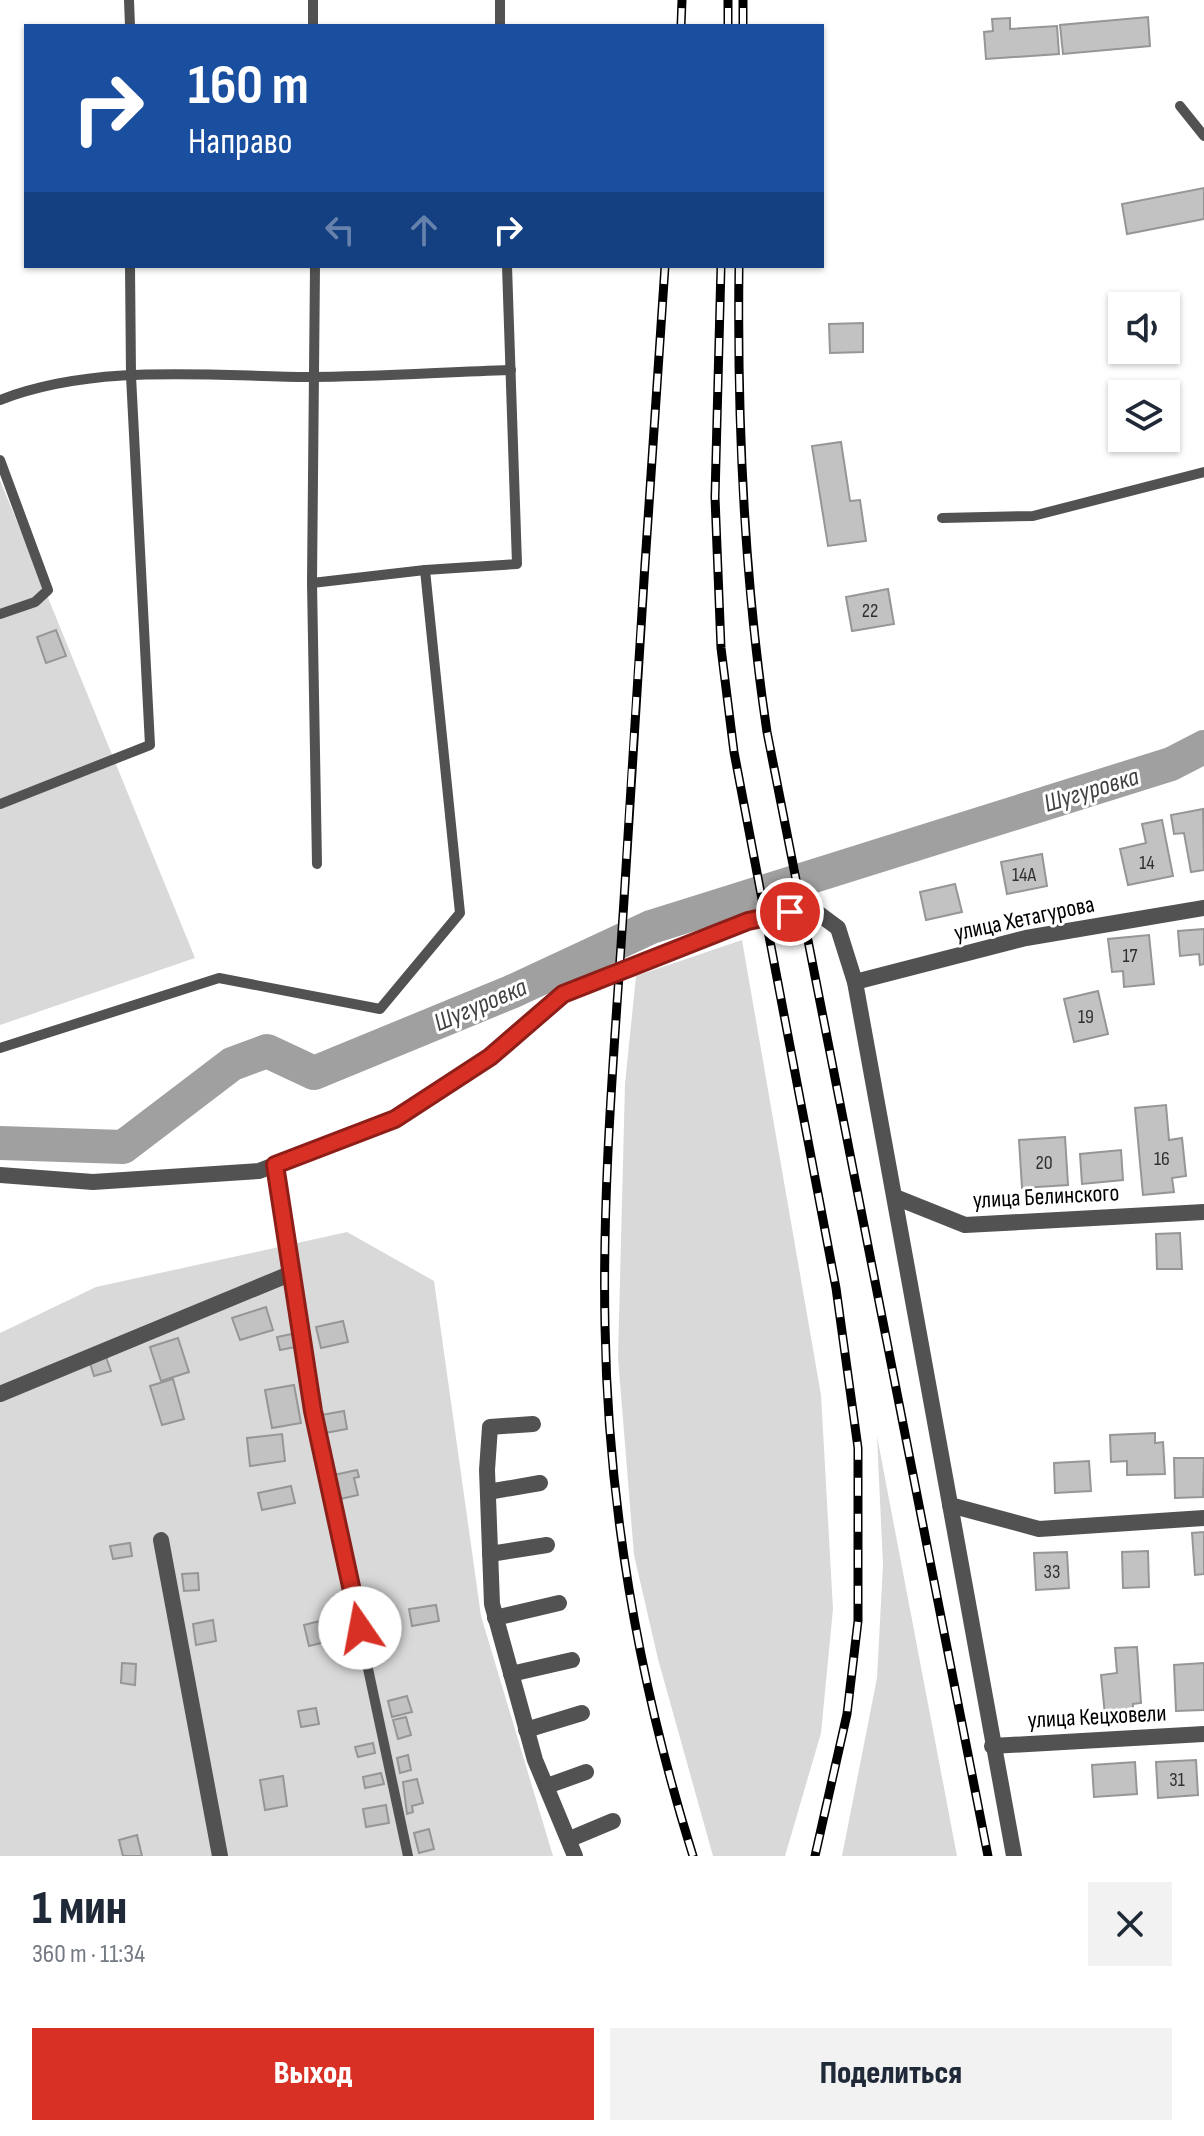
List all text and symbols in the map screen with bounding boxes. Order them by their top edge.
text: 160 m [188,53,309,120]
icon: right [56,56,160,160]
text: Направо [188,121,292,164]
icon: left [318,208,362,252]
icon: ahead [402,208,446,252]
icon: right [486,208,530,252]
map controls [1108,292,1180,452]
button: sound [1108,292,1180,364]
button: layers [1108,380,1180,452]
house number: 22 [862,599,878,623]
water label: Шугуровка [1040,761,1143,820]
house number: 14 [1139,851,1155,875]
house number: 14А [1012,863,1036,887]
pin [756,878,824,946]
street label: улица Хетагурова [951,889,1097,947]
icon: arrive [768,890,812,934]
house number: 17 [1123,944,1137,968]
water label: Шугуровка [430,972,532,1039]
house number: 19 [1078,1005,1094,1029]
house number: 16 [1154,1147,1170,1171]
house number: 20 [1035,1151,1053,1175]
street label: улица Белинского [972,1178,1120,1215]
house number: 33 [1044,1560,1060,1584]
position arrow [318,1586,402,1670]
street label: улица Кецховели [1027,1698,1167,1735]
house number: 31 [1169,1768,1185,1792]
text: 1 мин [32,1880,127,1937]
button: close [1088,1882,1172,1966]
text: 360 m · 11:34 [32,1939,145,1970]
button: Выход [32,2028,594,2120]
button: Поделиться [610,2028,1172,2120]

